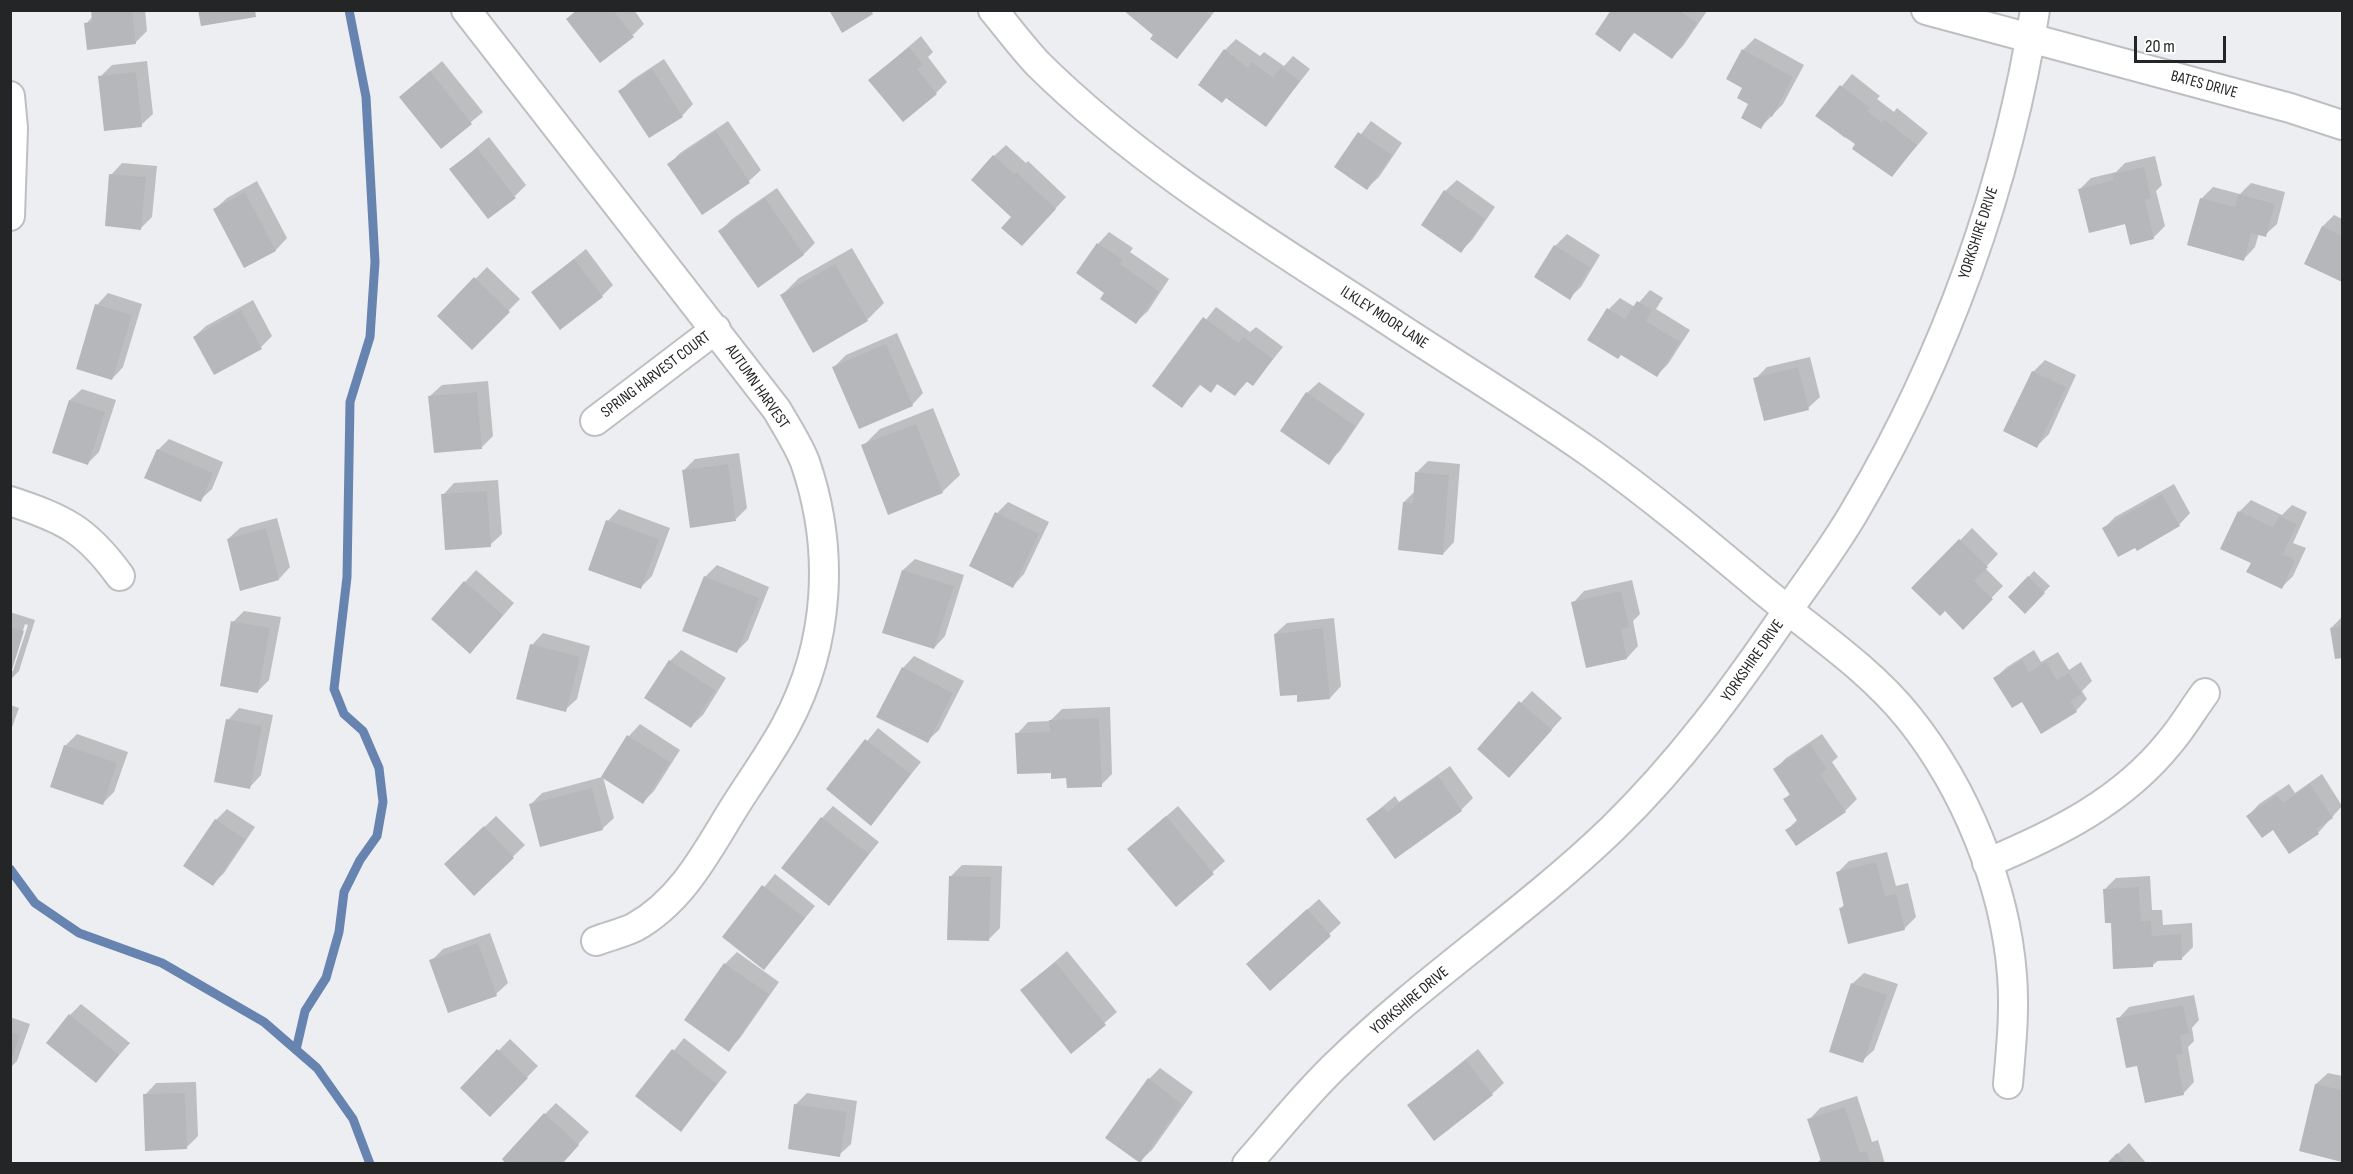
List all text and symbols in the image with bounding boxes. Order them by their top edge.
scale bar [2137,24,2228,62]
text: 20 m [2145,36,2175,57]
street label: BATES DRIVE [2169,67,2239,103]
street label: YORKSHIRE DRIVE [1955,184,2003,282]
street label: ILKLEY MOOR LANE [1336,282,1432,354]
street label: SPRING HARVEST COURT [598,328,714,422]
street label: AUTUMN HARVEST [721,341,793,433]
street label: YORKSHIRE DRIVE [1718,616,1788,706]
street label: YORKSHIRE DRIVE [1367,963,1453,1039]

